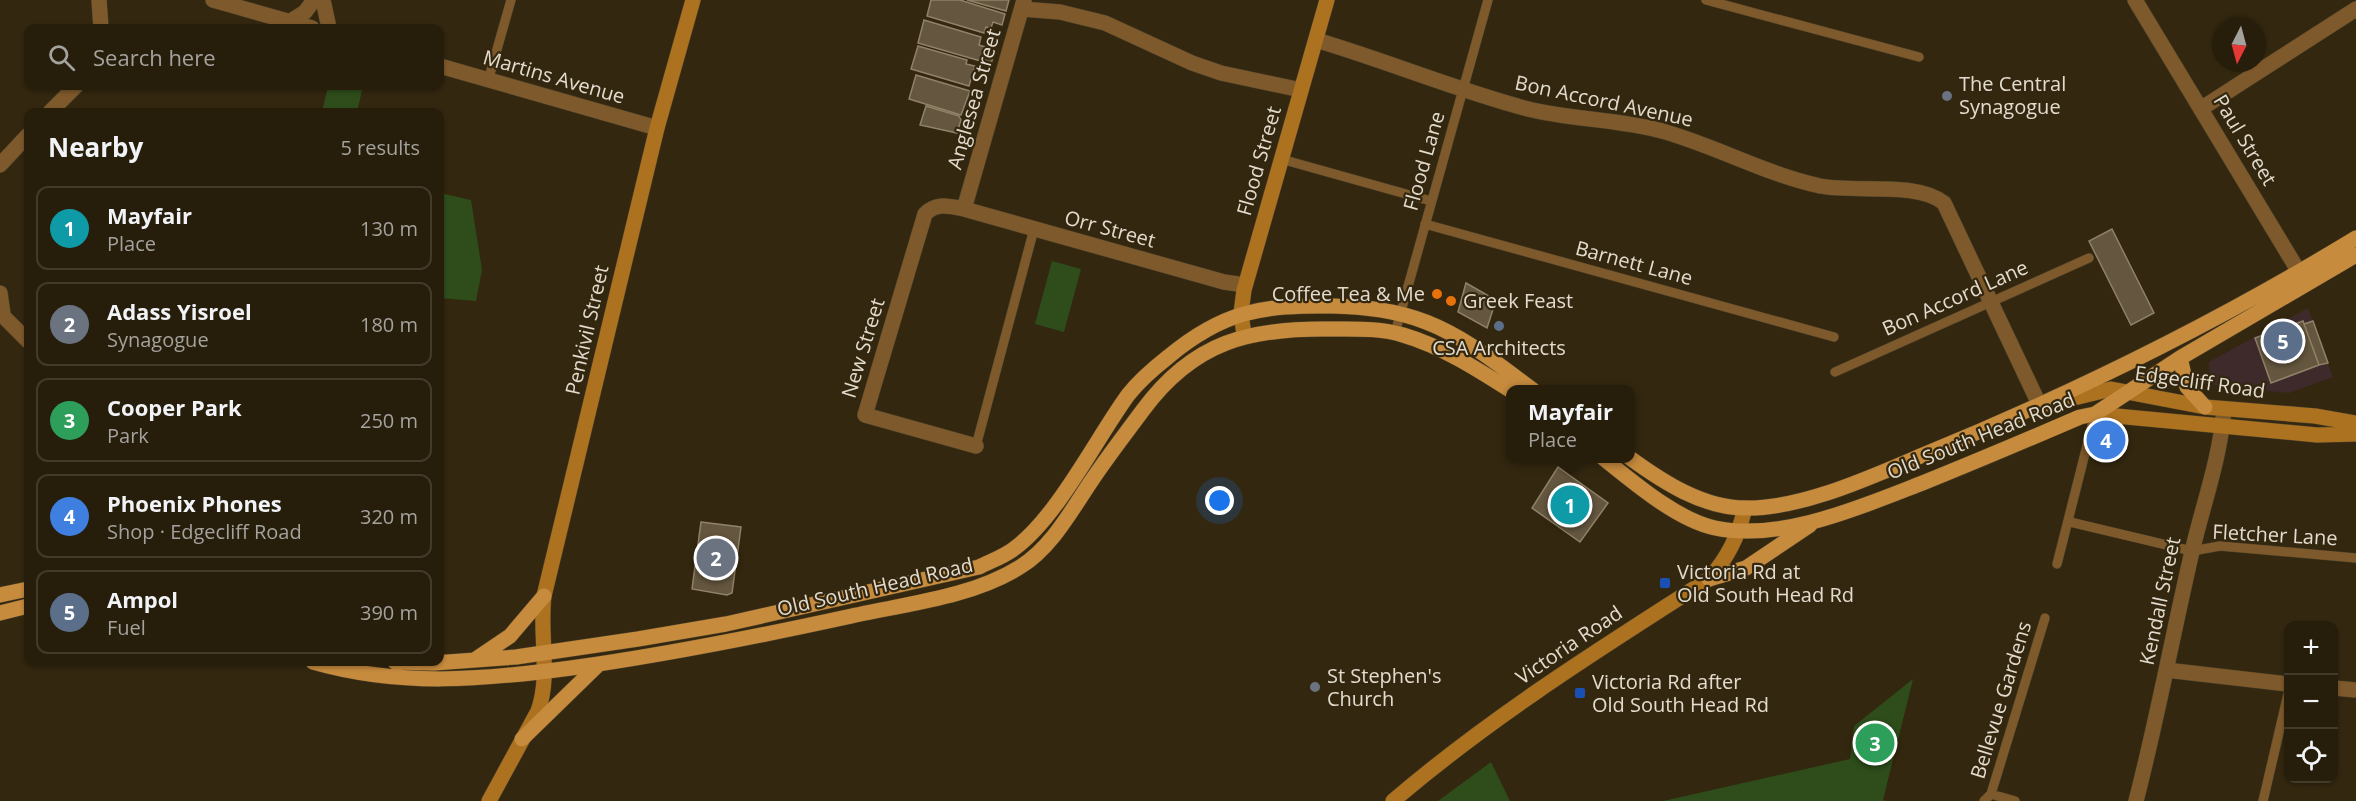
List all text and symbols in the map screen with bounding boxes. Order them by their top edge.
north arrow [2212,18,2266,72]
search box [24,24,444,90]
street label: Anglesea Street [941,25,1006,172]
icon: search [45,41,78,74]
text: Search here [93,42,216,72]
street label: Martins Avenue [480,43,628,110]
street label: Bon Accord Avenue [1513,68,1696,133]
place label: The Central Synagogue [1959,70,2066,120]
marker: The Central Synagogue [1940,89,1954,103]
street label: Paul Street [2208,89,2283,190]
street label: Flood Street [1230,103,1287,219]
street label: Flood Lane [1396,108,1451,214]
text: Nearby [48,129,143,165]
text: 5 results [340,134,420,161]
text: Mayfair [107,200,192,230]
street label: Orr Street [1062,203,1159,254]
text: 1 [64,215,75,242]
text: 130 m [360,215,418,242]
text: Place [107,230,156,257]
street label: Barnett Lane [1573,234,1696,291]
street label: Bon Accord Lane [1878,253,2032,342]
street label: Penkivil Street [558,262,615,397]
place label: Coffee Tea & Me [1272,280,1425,307]
marker: Coffee Tea & Me [1430,287,1444,301]
place label: Greek Feast [1463,287,1573,314]
marker: Greek Feast [1444,294,1458,308]
street label: New Street [835,295,890,401]
text: Adass Yisroel [107,296,252,326]
text: 2 [64,311,75,338]
text: 180 m [360,311,418,338]
pin: 5 [2264,318,2302,364]
marker: CSA Architects [1492,319,1506,333]
text: Synagogue [107,326,209,353]
place label: CSA Architects [1432,334,1566,361]
street label: Edgecliff Road [2133,359,2267,404]
popup [1506,385,1635,463]
street label: Old South Head Road [1883,386,2079,486]
text: Cooper Park [107,392,242,422]
text: Mayfair [1528,396,1613,426]
text: 3 [64,407,75,434]
text: 250 m [360,407,418,434]
pin: 4 [2086,418,2126,462]
text: Park [107,422,149,449]
text: Place [1528,426,1577,453]
pin: 1 [1550,482,1590,528]
your location [1205,486,1234,515]
text: Phoenix Phones [107,488,282,518]
text: 4 [64,503,75,530]
text: 320 m [360,503,418,530]
text: Shop · Edgecliff Road [107,518,302,545]
street label: Fletcher Lane [2212,518,2338,551]
street label: Kendall Street [2133,534,2186,667]
pin: 2 [696,536,736,580]
street label: Old South Head Road [774,551,975,622]
place label: Victoria Rd at Old South Head Rd [1677,558,1854,608]
marker: Victoria Rd at Old South Head Rd [1658,576,1672,590]
text: Ampol [107,584,178,614]
text: 5 [64,599,75,626]
text: 390 m [360,599,418,626]
street label: Victoria Road [1510,599,1627,690]
text: Fuel [107,614,146,641]
street label: Bellevue Gardens [1964,618,2037,782]
map controls [2284,621,2338,783]
button: + [2284,621,2338,675]
place label: St Stephen's Church [1327,662,1442,712]
place label: Victoria Rd after Old South Head Rd [1592,668,1769,718]
button: − [2284,675,2338,729]
marker: St Stephen's Church [1308,680,1322,694]
marker: Victoria Rd after Old South Head Rd [1573,686,1587,700]
pin: 3 [1856,720,1894,766]
button: locate [2284,729,2338,783]

